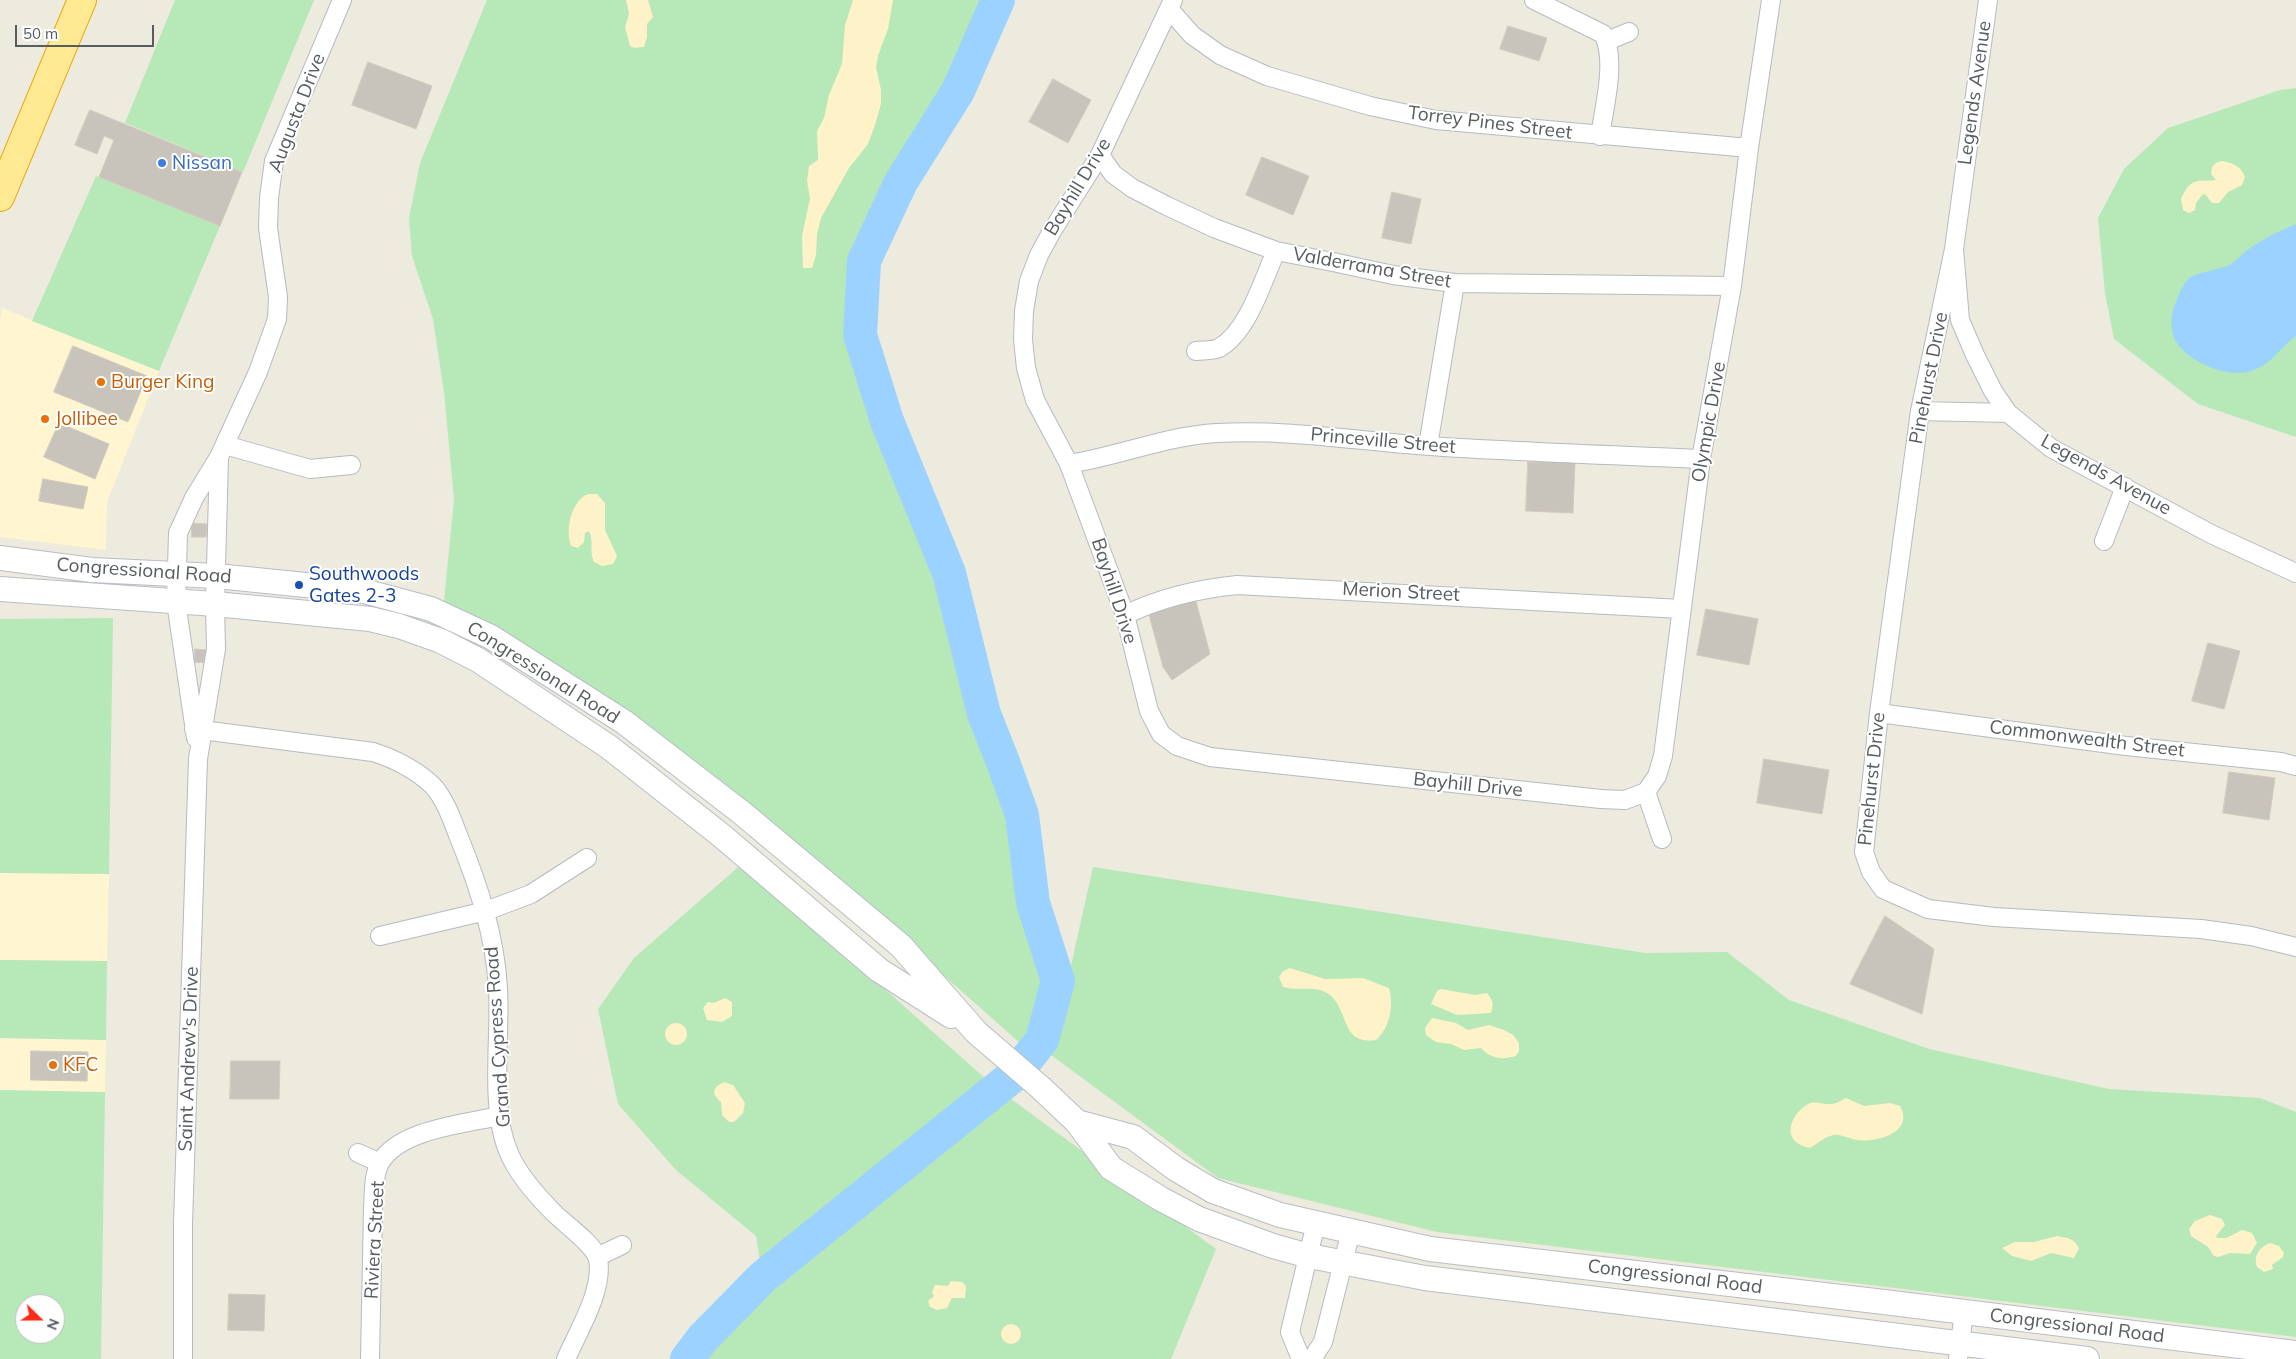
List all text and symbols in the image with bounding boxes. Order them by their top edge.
scale bar [18,15,156,47]
street label: Legends Avenue [1954,19,1996,167]
text: 50 m [23,24,58,43]
street label: Augusta Drive [264,50,330,176]
street label: Torrey Pines Street [1407,102,1573,144]
street label: Bayhill Drive [1040,134,1116,240]
place label: Nissan [172,152,232,174]
marker: Nissan [156,157,168,169]
street label: Valderrama Street [1291,243,1453,293]
street label: Pinehurst Drive [1905,310,1953,446]
street label: Olympic Drive [1687,360,1731,484]
place label: Burger King [111,371,214,393]
marker: Burger King [95,376,107,388]
place label: Jollibee [55,408,118,430]
marker: Jollibee [39,413,51,425]
street label: Princeville Street [1309,423,1457,459]
street label: Legends Avenue [2037,430,2175,520]
street label: Bayhill Drive [1086,535,1142,647]
street label: Congressional Road [56,553,232,589]
place label: Southwoods Gates 2-3 [309,563,419,607]
street label: Merion Street [1342,578,1460,606]
marker: Southwoods Gates 2-3 [293,579,305,591]
street label: Congressional Road [462,617,624,729]
street label: Pinehurst Drive [1854,711,1890,847]
street label: Commonwealth Street [1988,716,2186,762]
street label: Bayhill Drive [1412,768,1524,802]
street label: Grand Cypress Road [480,946,516,1128]
street label: Saint Andrew's Drive [174,966,204,1152]
place label: KFC [63,1054,98,1076]
marker: KFC [47,1059,59,1071]
street label: Riviera Street [361,1180,389,1300]
street label: Congressional Road [1586,1255,1764,1299]
north arrow [15,1294,65,1344]
street label: Congressional Road [1988,1304,2166,1348]
text: N [43,1316,63,1333]

